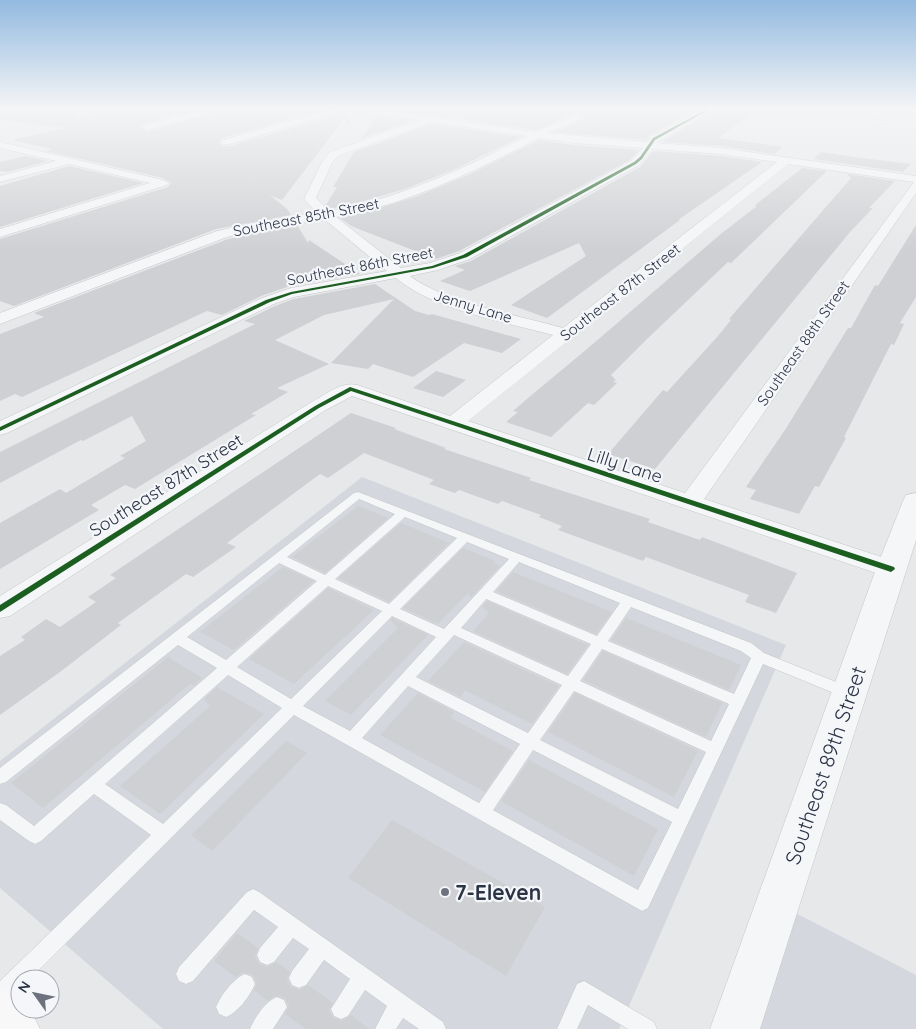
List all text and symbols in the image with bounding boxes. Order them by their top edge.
street label: Southeast 85th Street [231,194,381,240]
street label: Southeast 87th Street [556,239,684,345]
street label: Southeast 86th Street [285,243,435,289]
street label: Southeast 88th Street [753,277,853,409]
street label: Jenny Lane [431,285,515,327]
street label: Southeast 87th Street [85,428,247,542]
street label: Lilly Lane [585,442,665,488]
street label: Southeast 89th Street [779,662,871,868]
place label: 7-Eleven [455,879,541,905]
marker: 7-Eleven [439,886,451,898]
north arrow [10,969,60,1019]
text: N [14,978,34,996]

